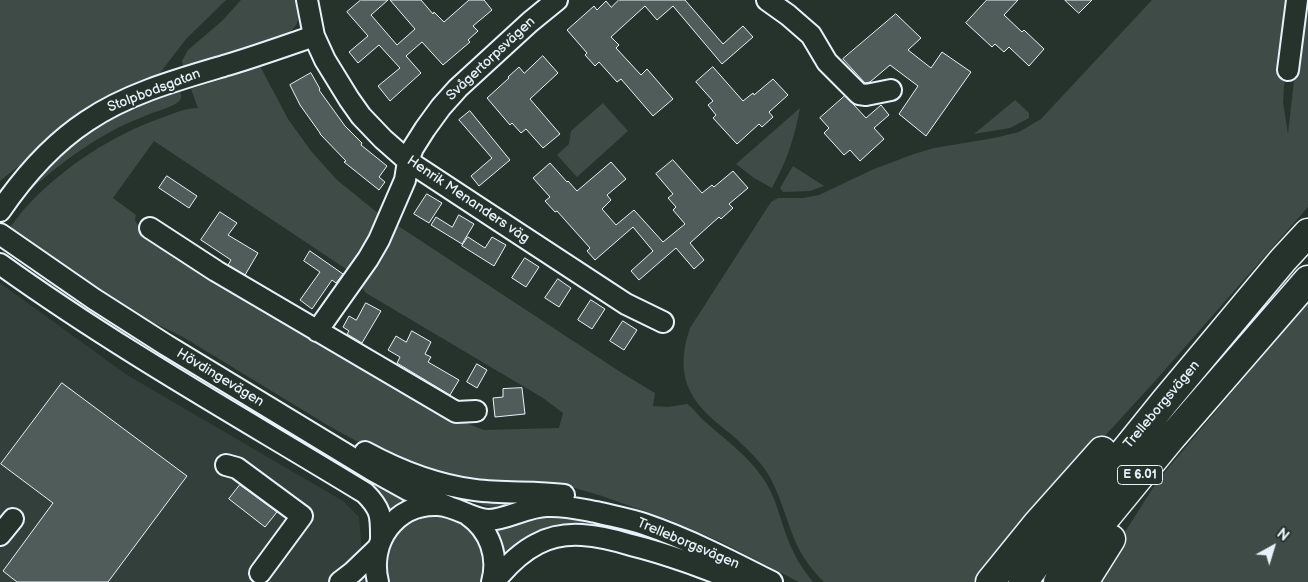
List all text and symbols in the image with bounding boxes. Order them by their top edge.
street label: Svågertorpsvägen [443,14,539,104]
street label: Stolpbodsgatan [105,66,203,116]
street label: Henrik Menanders väg [404,153,532,247]
street label: Hövdingevägen [173,345,267,411]
street label: Trelleborgsvägen [1120,358,1204,452]
road number: E 6.01 [1118,466,1162,484]
street label: Trelleborgsvägen [634,515,742,573]
north arrow [1248,522,1298,572]
text: N [1273,525,1292,545]

